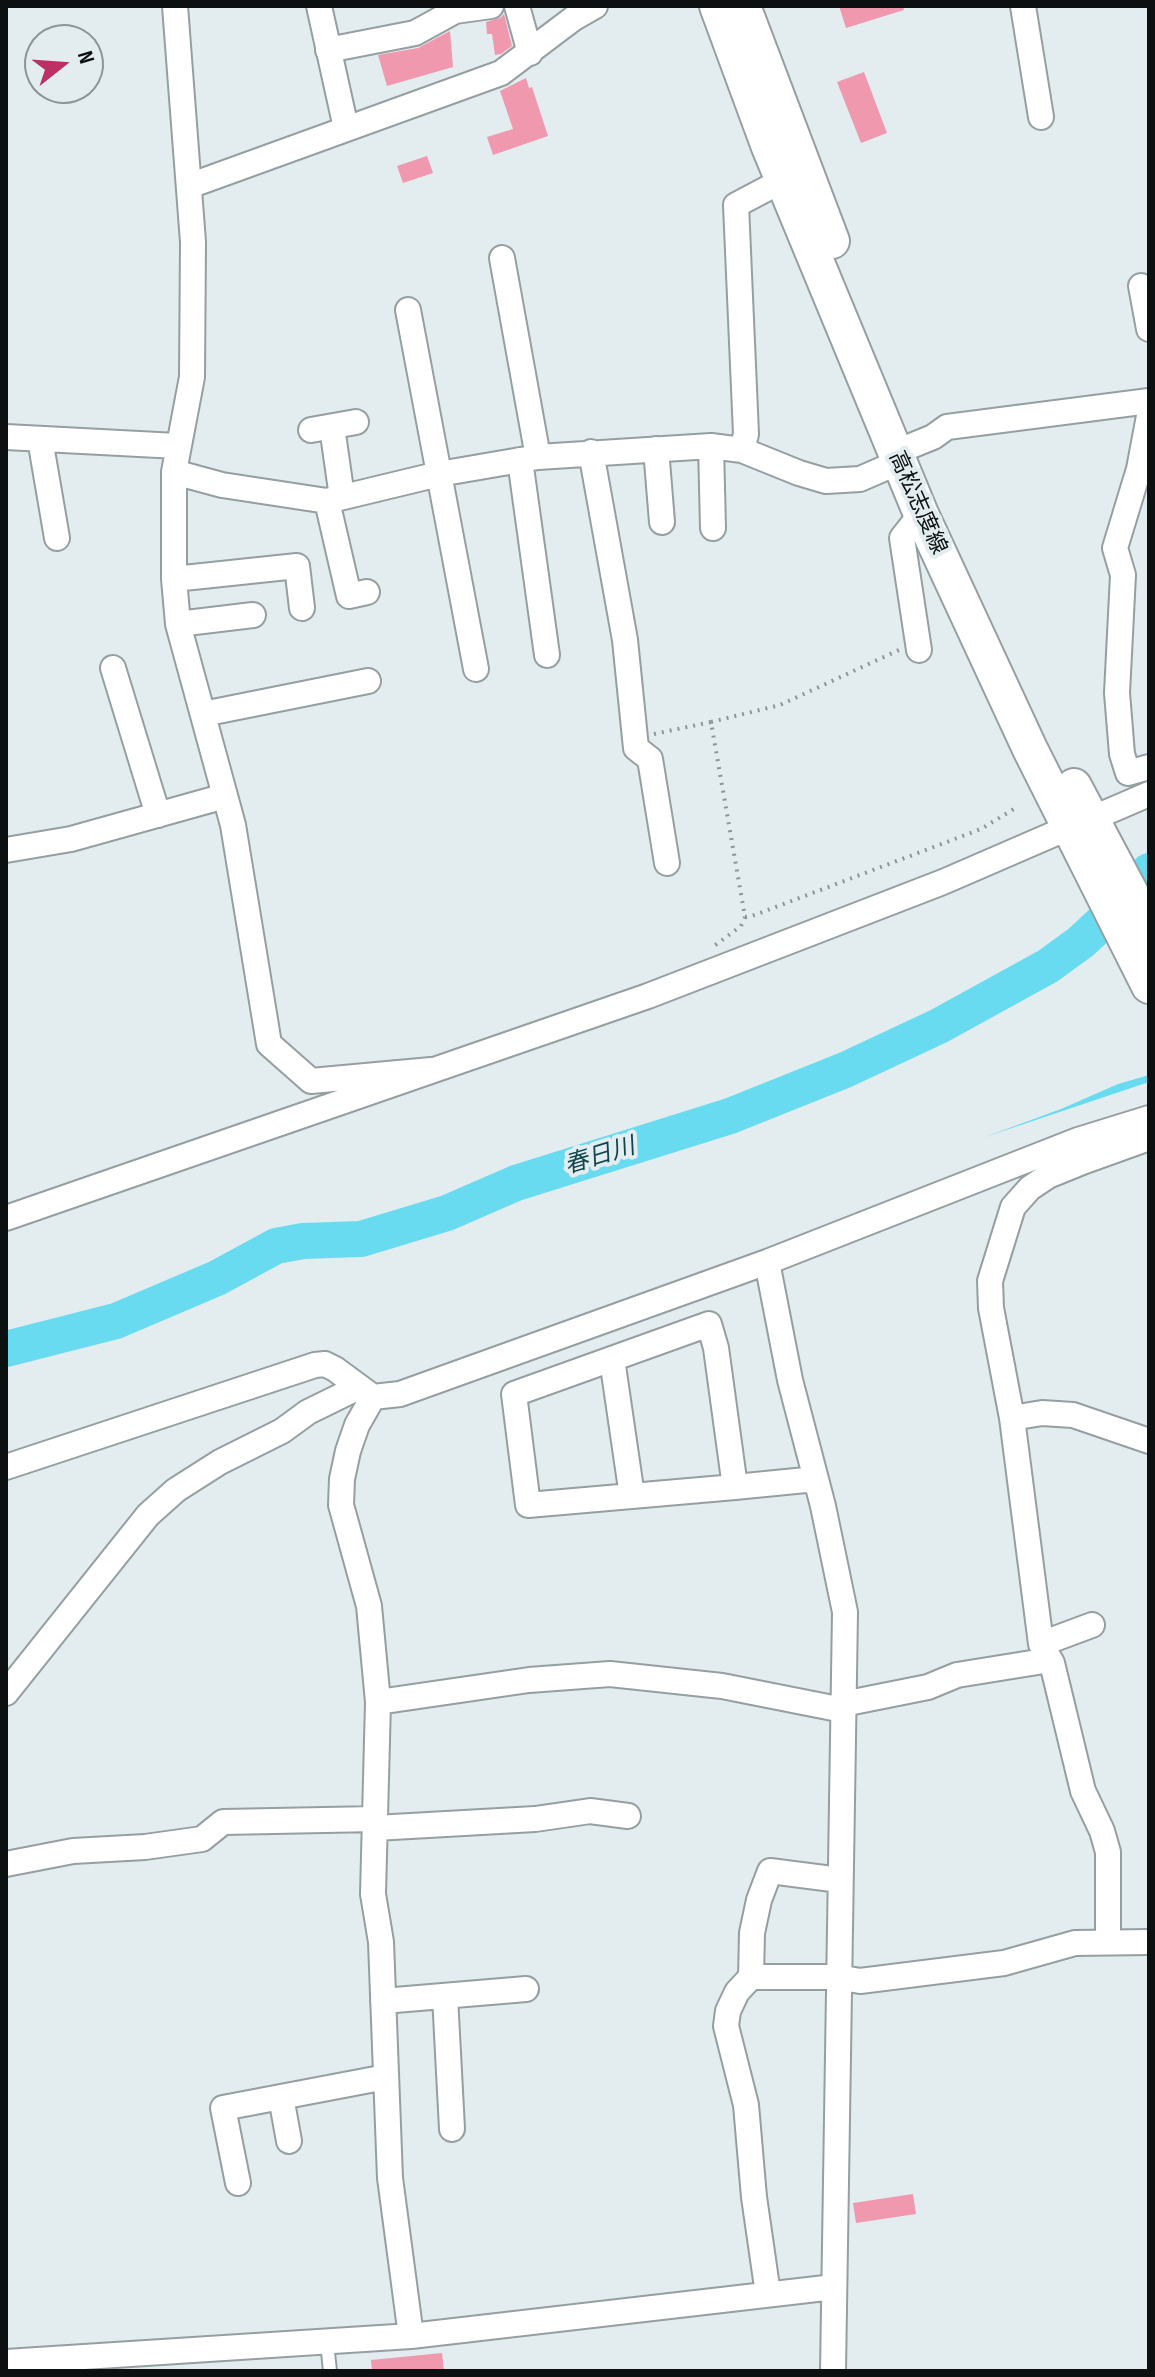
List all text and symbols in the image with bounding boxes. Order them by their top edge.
north arrow [24,24,104,104]
text: N [71,48,100,67]
street label: 高松志度線 [883,447,951,559]
water label: 春日川 [561,1133,639,1181]

